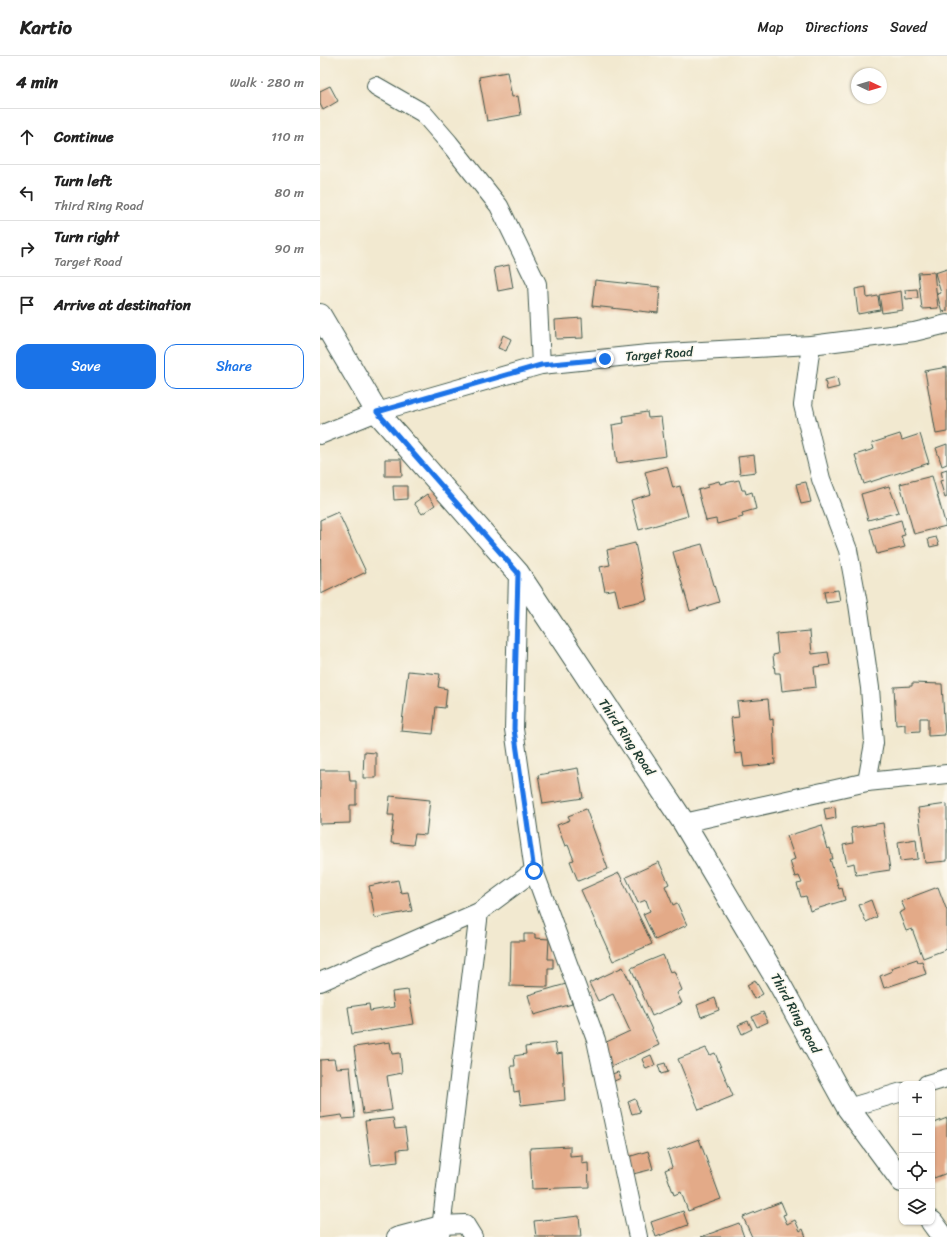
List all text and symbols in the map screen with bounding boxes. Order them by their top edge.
text: Kartio [20,11,72,44]
text: Map [757,15,783,40]
text: Directions [805,15,868,40]
text: Saved [890,15,927,40]
text: 4 min [16,67,58,97]
north arrow [851,68,887,104]
text: Walk · 280 m [230,71,304,94]
text: Continue [54,124,114,150]
text: 110 m [271,125,304,148]
icon: ahead [16,126,38,148]
text: Turn left [54,168,112,194]
text: 80 m [275,181,304,204]
icon: left [16,182,38,204]
text: Third Ring Road [54,194,143,217]
text: Turn right [54,224,119,250]
text: 90 m [274,237,304,260]
icon: right [16,238,38,260]
text: Target Road [54,250,121,273]
text: Arrive at destination [54,292,191,318]
icon: arrive [16,294,38,316]
street label: Target Road [625,340,695,368]
button: Save [16,344,156,389]
button: Share [164,344,304,389]
route end [596,350,614,368]
street label: Third Ring Road [593,694,662,781]
route start [525,862,543,880]
street label: Third Ring Road [764,968,828,1059]
map controls [899,1081,935,1225]
button: + [899,1081,935,1117]
button: − [899,1117,935,1153]
button: locate [899,1153,935,1189]
button: layers [899,1189,935,1225]

